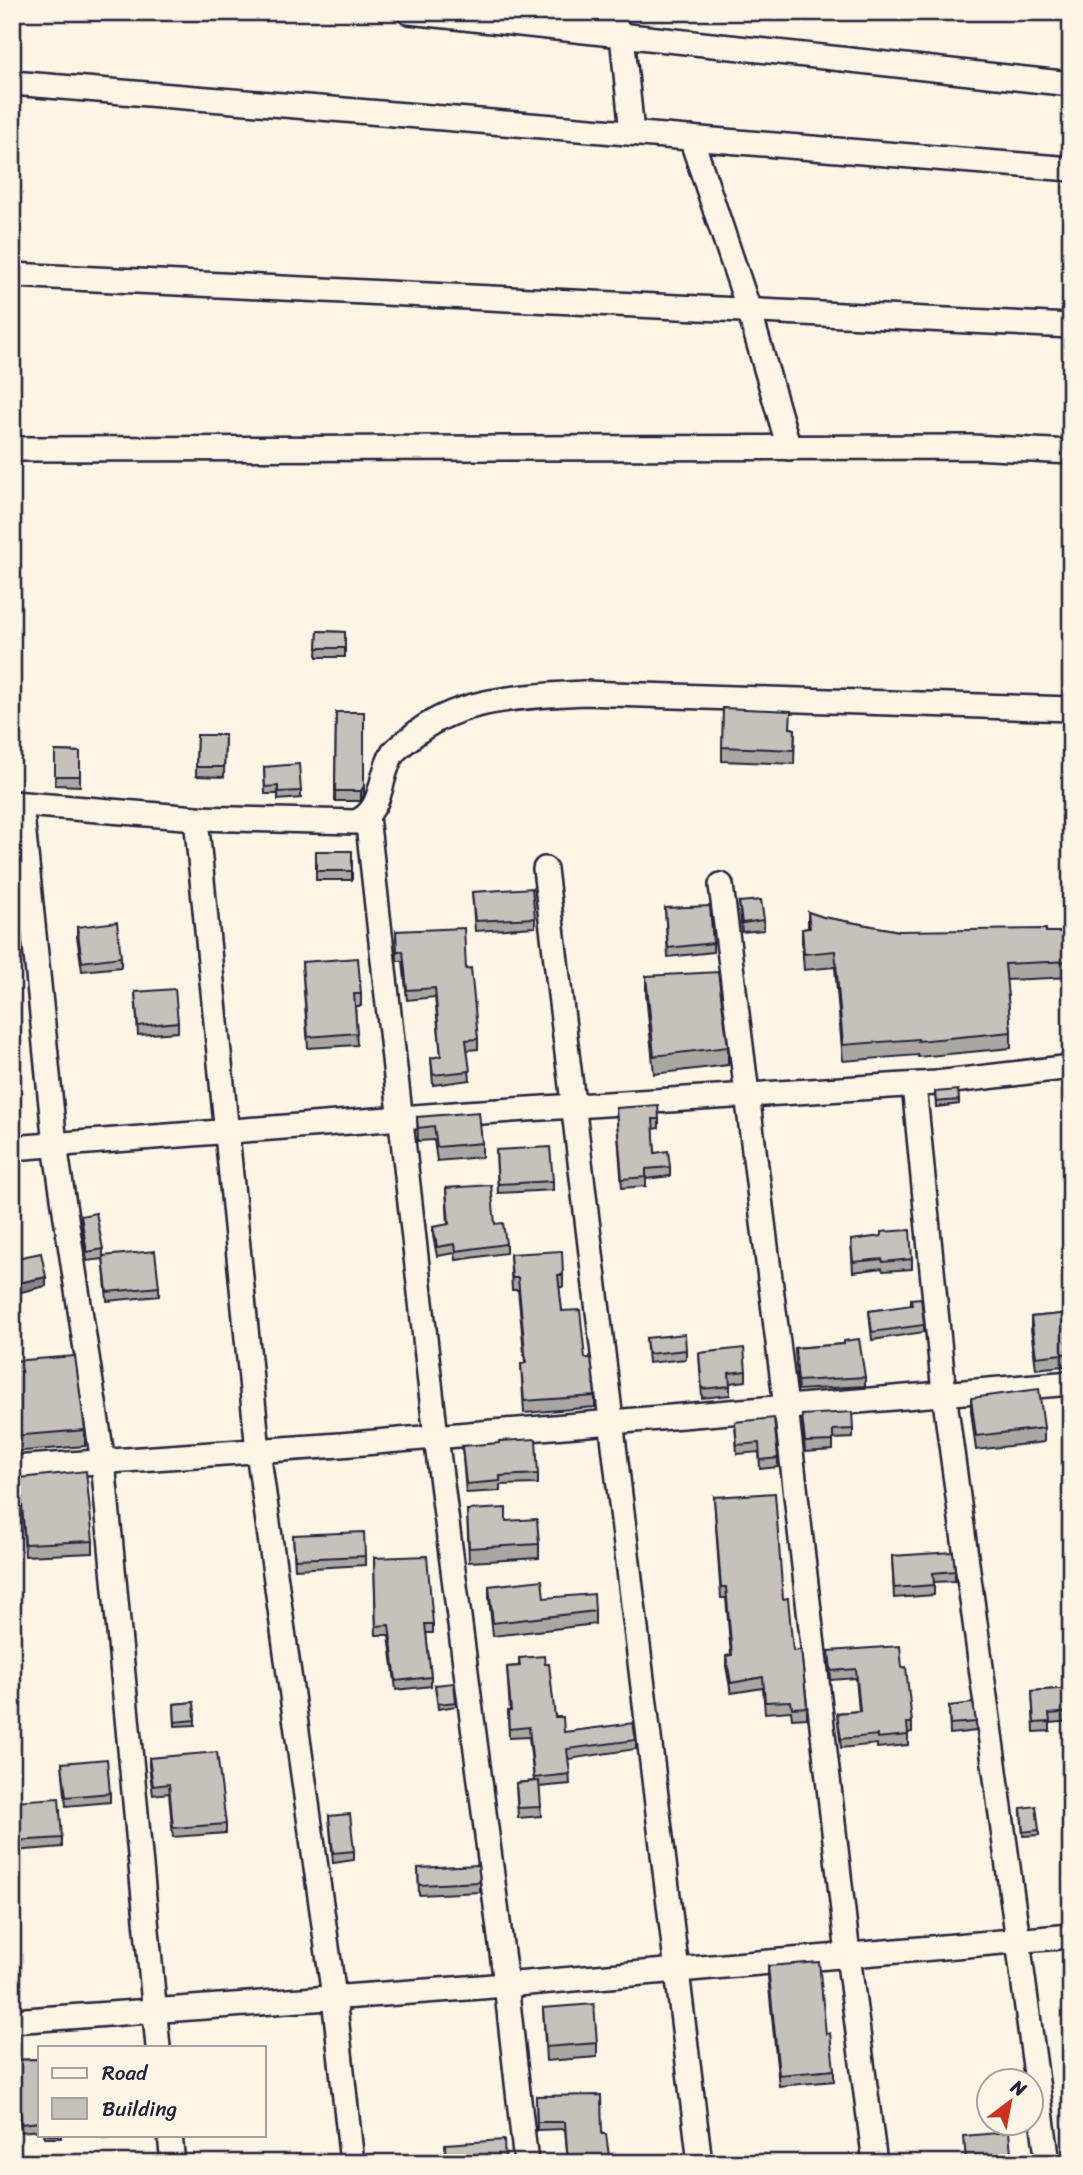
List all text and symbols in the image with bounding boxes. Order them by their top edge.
legend [38,2046,266,2136]
text: Road [102,2054,149,2092]
north arrow [974,2066,1044,2136]
text: N [1004,2070,1034,2106]
text: Building [102,2090,178,2128]

